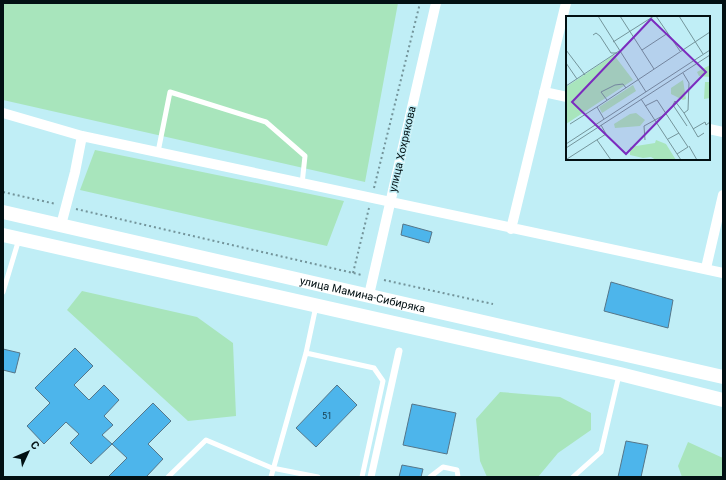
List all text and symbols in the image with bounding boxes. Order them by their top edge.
inset map [566,16,710,160]
street label: улица Хохрякова [386,105,419,193]
street label: улица Мамина-Сибиряка [298,274,427,316]
house number: 51 [322,411,332,421]
north arrow [8,432,48,472]
text: С [28,438,42,453]

